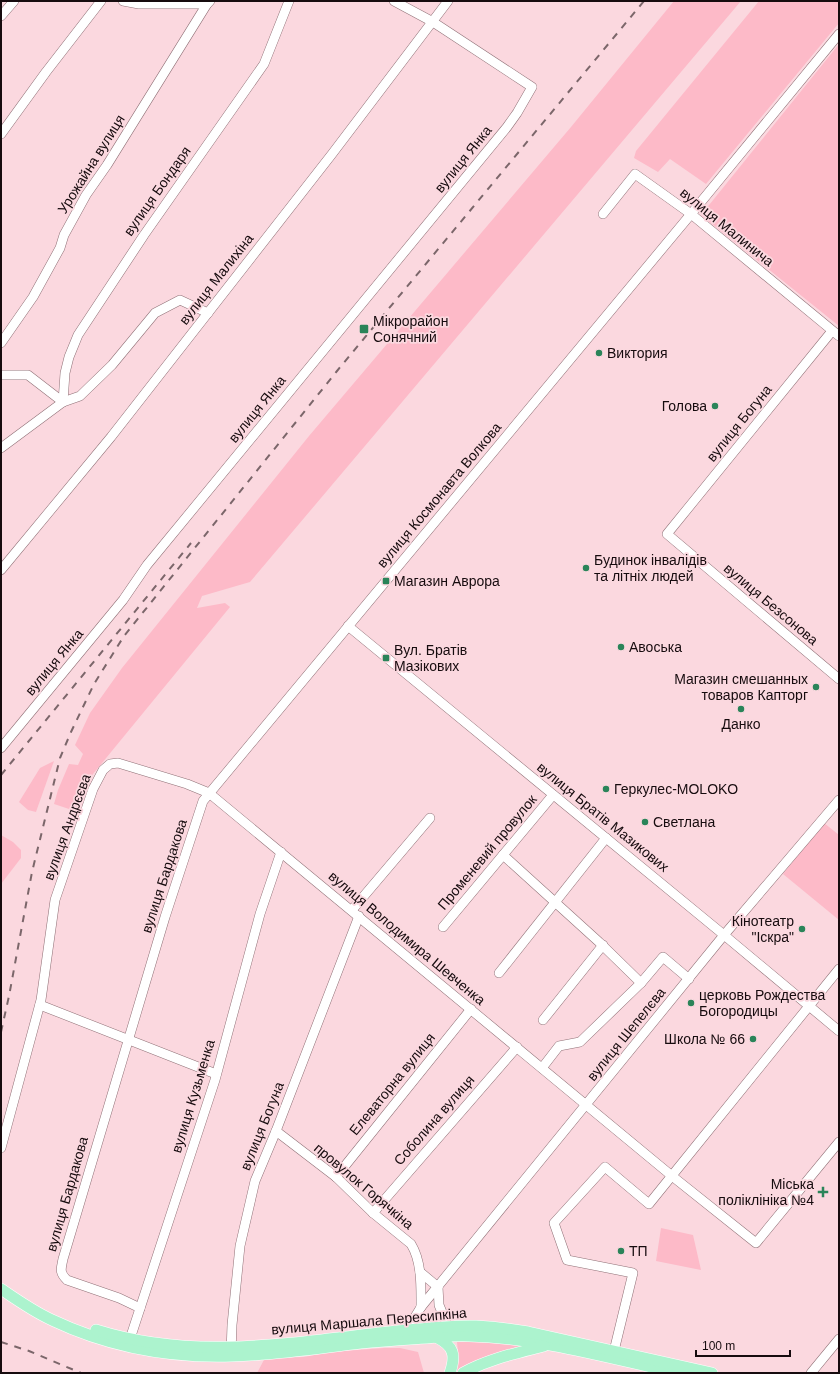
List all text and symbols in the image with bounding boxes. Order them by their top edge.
street label: Урожайна вулиця [54,112,128,216]
street label: вулиця Янка [431,122,495,196]
street label: вулиця Бондаря [120,143,194,239]
street label: вулиця Малинича [677,184,777,270]
street label: вулиця Малихіна [176,230,256,327]
place label: Мікрорайон Сонячний [373,313,448,345]
marker: Мікрорайон Сонячний [358,323,370,335]
place label: Виктория [607,345,668,361]
marker: Виктория [594,348,604,358]
street label: вулиця Янка [225,372,289,446]
street label: вулиця Богуна [703,381,775,465]
place label: Голова [662,398,707,414]
marker: Голова [710,401,720,411]
street label: вулиця Космонавта Волкова [374,419,505,571]
place label: Будинок інвалідів та літніх людей [594,552,707,584]
street label: вулиця Безсонова [721,560,821,648]
marker: Будинок інвалідів та літніх людей [581,563,591,573]
place label: Магазин Аврора [394,573,500,589]
marker: Магазин Аврора [381,576,391,586]
street label: вулиця Янка [22,626,86,698]
place label: Авоська [629,639,682,655]
place label: Вул. Братів Мазікових [394,642,467,674]
marker: Авоська [616,642,626,652]
marker: Вул. Братів Мазікових [381,653,391,663]
place label: Магазин смешанных товаров Капторг [674,671,808,703]
marker: Магазин смешанных товаров Капторг [811,682,821,692]
marker: Данко [736,704,746,714]
place label: Данко [721,716,761,732]
street label: вулиця Братів Мазикових [534,759,672,875]
street label: вулиця Андрєєва [40,772,94,882]
place label: Геркулес-MOLOKO [614,781,738,797]
marker: Геркулес-MOLOKO [601,784,611,794]
street label: Променевий провулок [434,791,540,913]
place label: Светлана [653,814,716,830]
street label: вулиця Бардакова [138,817,190,935]
marker: Светлана [640,817,650,827]
street label: вулиця Володимира Шевченка [326,868,489,1008]
place label: Кінотеатр "Іскра" [732,913,794,945]
marker: Кінотеатр "Іскра" [797,924,807,934]
street label: вулиця Шепелєва [584,984,669,1084]
place label: церковь Рождества Богородицы [699,987,825,1019]
marker: церковь Рождества Богородицы [686,998,696,1008]
street label: Елеваторна вулиця [346,1030,438,1138]
place label: Школа № 66 [664,1031,745,1047]
marker: Школа № 66 [748,1034,758,1044]
street label: вулиця Кузьменка [168,1037,218,1155]
street label: Соболина вулиця [391,1072,477,1168]
street label: вулиця Богуна [237,1079,287,1173]
street label: вулиця Бардакова [43,1134,91,1253]
street label: провулок Горячкіна [311,1140,417,1232]
place label: Міська поліклініка №4 [718,1176,814,1208]
marker: Міська поліклініка №4 [817,1186,829,1198]
place label: ТП [629,1243,648,1259]
marker: ТП [616,1246,626,1256]
street label: вулиця Маршала Пересипкіна [271,1304,468,1338]
scale bar [696,1332,790,1358]
text: 100 m [702,1339,735,1353]

